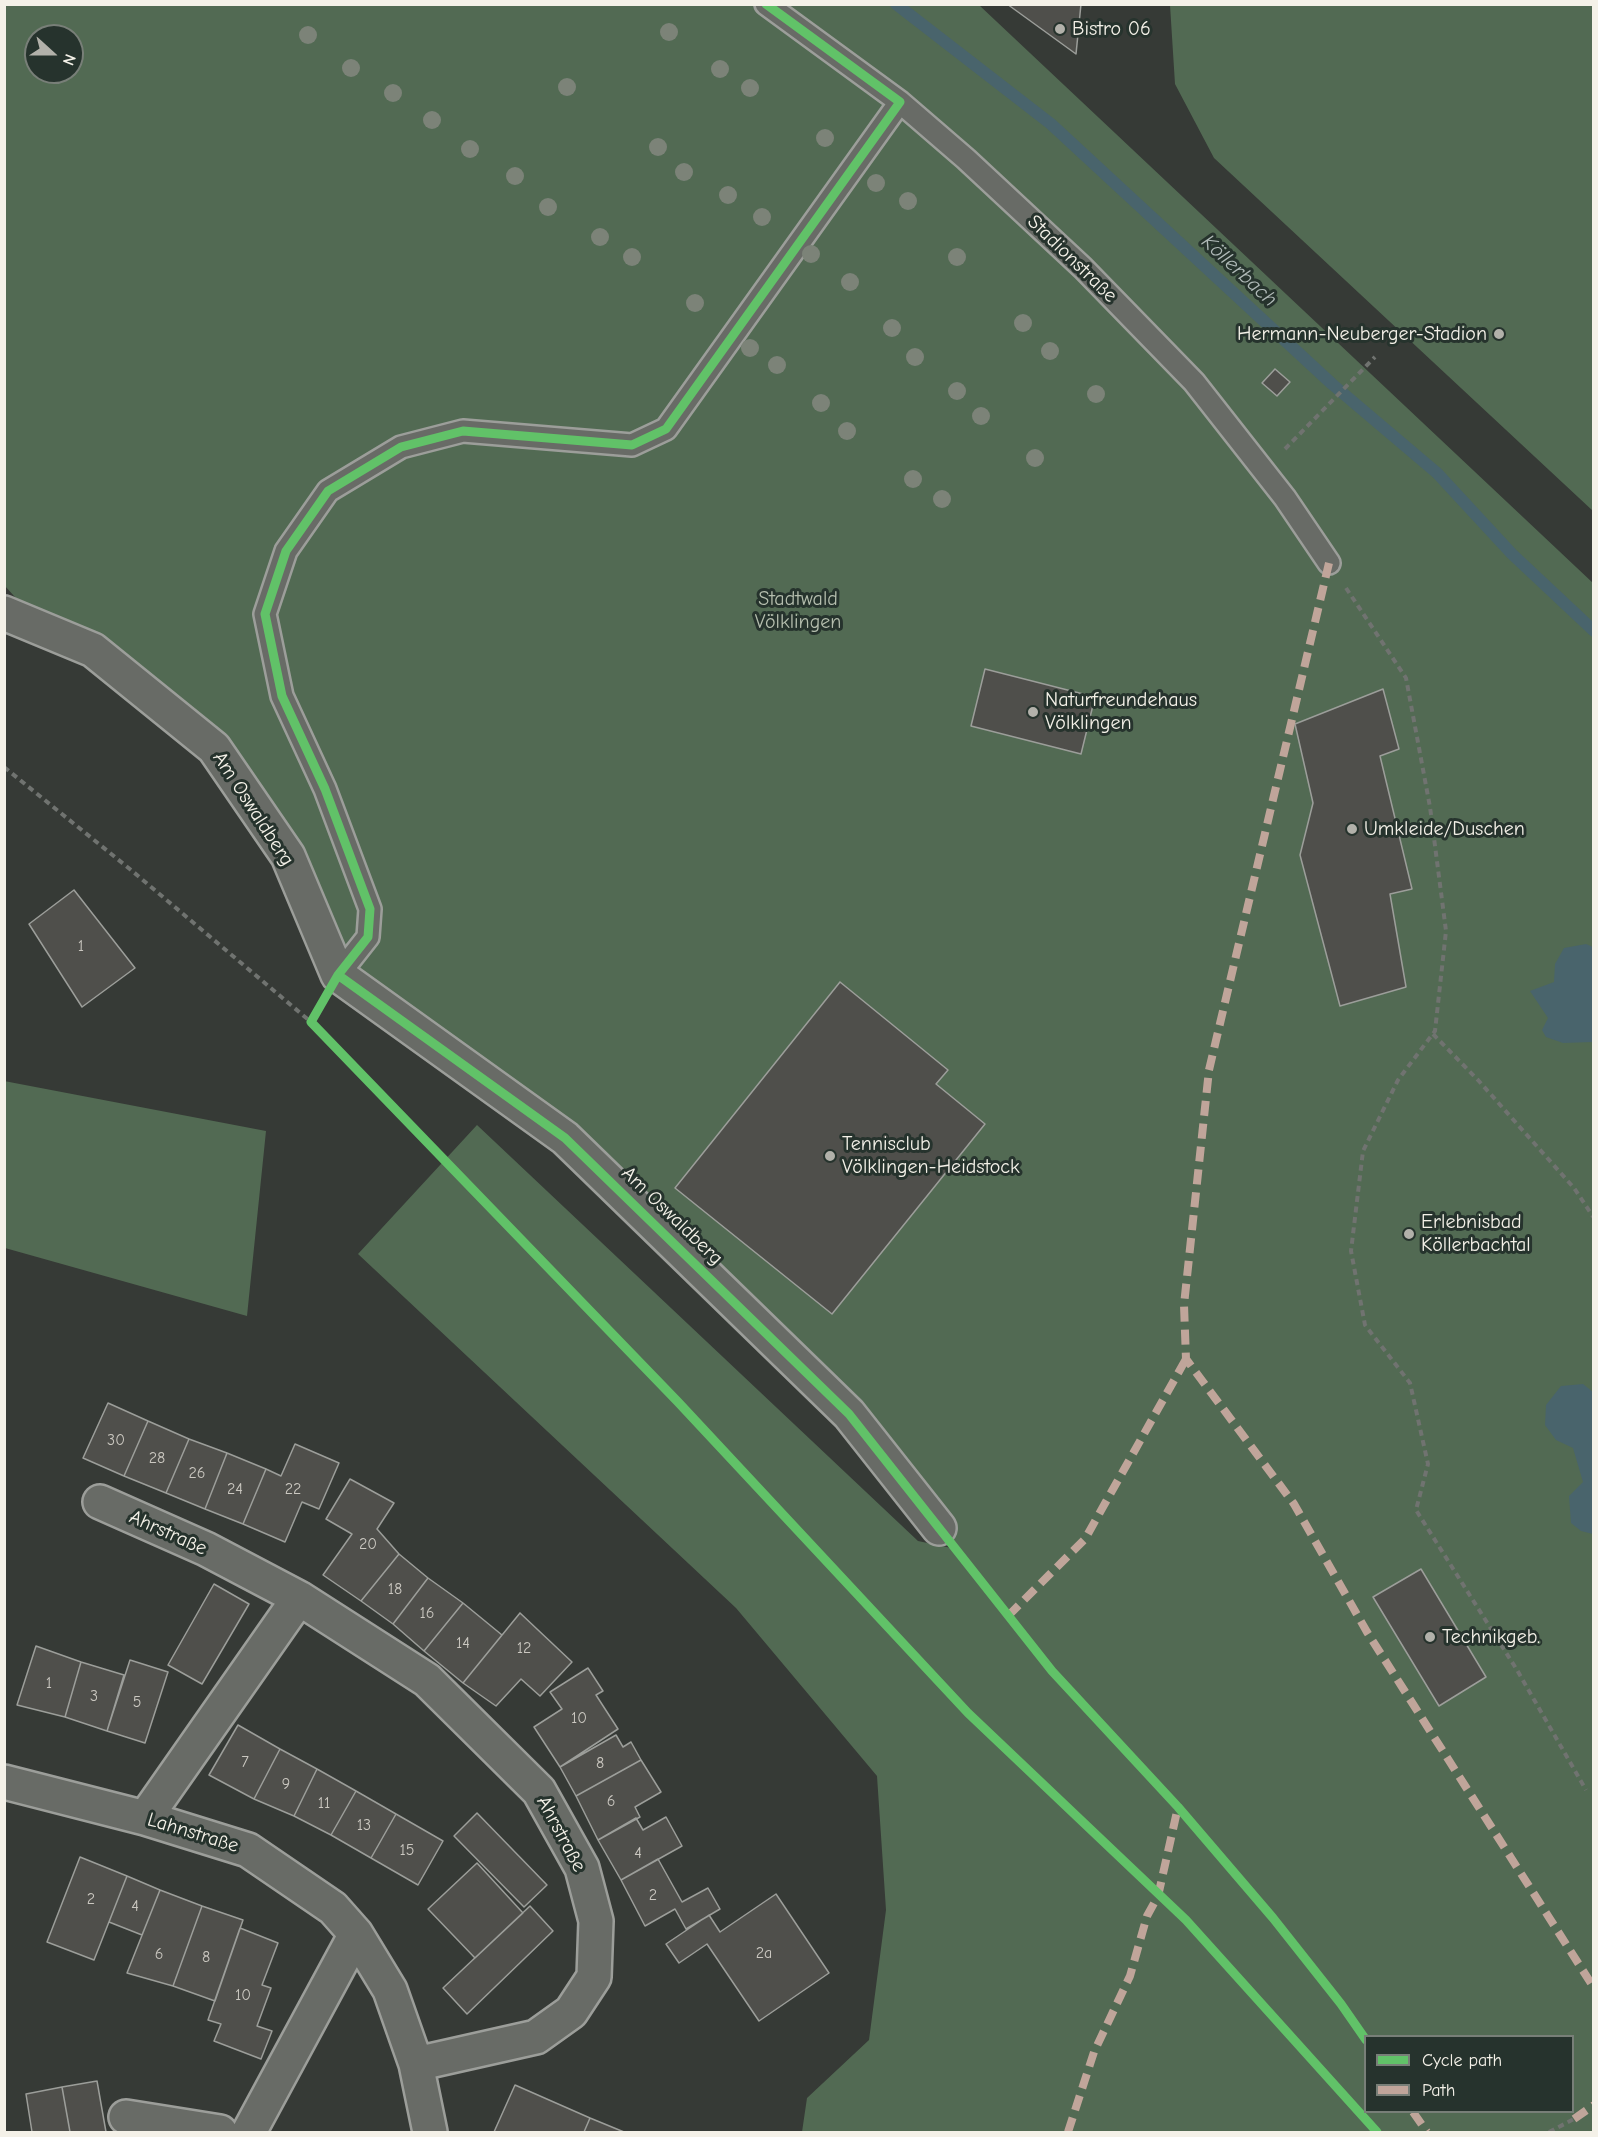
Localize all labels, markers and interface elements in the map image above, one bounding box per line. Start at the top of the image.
place label: Bistro 06 [1072,17,1151,41]
marker: Bistro 06 [1053,22,1067,36]
north arrow [24,24,84,84]
text: N [59,52,79,68]
street label: Stadionstraße [1022,210,1122,308]
water label: Köllerbach [1196,230,1282,312]
place label: Hermann-Neuberger-Stadion [1237,322,1487,346]
marker: Hermann-Neuberger-Stadion [1492,327,1506,341]
park label: Stadtwald Völklingen [755,587,841,634]
place label: Naturfreundehaus Völklingen [1045,688,1197,735]
marker: Naturfreundehaus Völklingen [1026,705,1040,719]
street label: Am Oswaldberg [207,747,299,871]
place label: Umkleide/Duschen [1364,817,1525,841]
marker: Umkleide/Duschen [1345,822,1359,836]
house number: 1 [78,936,84,956]
place label: Tennisclub Völklingen-Heidstock [842,1132,1020,1179]
marker: Tennisclub Völklingen-Heidstock [823,1149,837,1163]
street label: Am Oswaldberg [616,1162,728,1270]
place label: Erlebnisbad Köllerbachtal [1421,1210,1531,1257]
marker: Erlebnisbad Köllerbachtal [1402,1227,1416,1241]
house number: 30 [107,1430,125,1450]
house number: 28 [149,1448,165,1468]
house number: 26 [188,1463,206,1483]
house number: 24 [227,1479,243,1499]
house number: 22 [285,1479,301,1499]
street label: Ahrstraße [125,1505,211,1561]
house number: 20 [359,1534,377,1554]
house number: 18 [388,1579,402,1599]
house number: 16 [419,1603,435,1623]
place label: Technikgeb. [1442,1625,1540,1649]
marker: Technikgeb. [1423,1630,1437,1644]
house number: 14 [456,1633,470,1653]
house number: 12 [517,1638,531,1658]
house number: 1 [46,1673,52,1693]
house number: 3 [90,1686,98,1706]
house number: 5 [133,1692,141,1712]
house number: 10 [571,1708,587,1728]
house number: 7 [241,1752,249,1772]
house number: 8 [596,1753,604,1773]
house number: 9 [282,1774,290,1794]
house number: 6 [607,1791,615,1811]
street label: Ahrstraße [531,1792,591,1876]
house number: 11 [318,1793,330,1813]
street label: Lahnstraße [144,1808,242,1858]
house number: 13 [357,1815,371,1835]
house number: 15 [399,1840,415,1860]
house number: 4 [634,1843,642,1863]
house number: 2 [649,1885,657,1905]
house number: 2 [87,1889,95,1909]
house number: 4 [131,1896,139,1916]
house number: 2a [756,1943,772,1963]
house number: 6 [155,1944,163,1964]
house number: 8 [202,1947,210,1967]
house number: 10 [235,1985,251,2005]
legend [1364,2035,1574,2113]
text: Cycle path [1422,2050,1502,2071]
text: Path [1422,2080,1455,2101]

